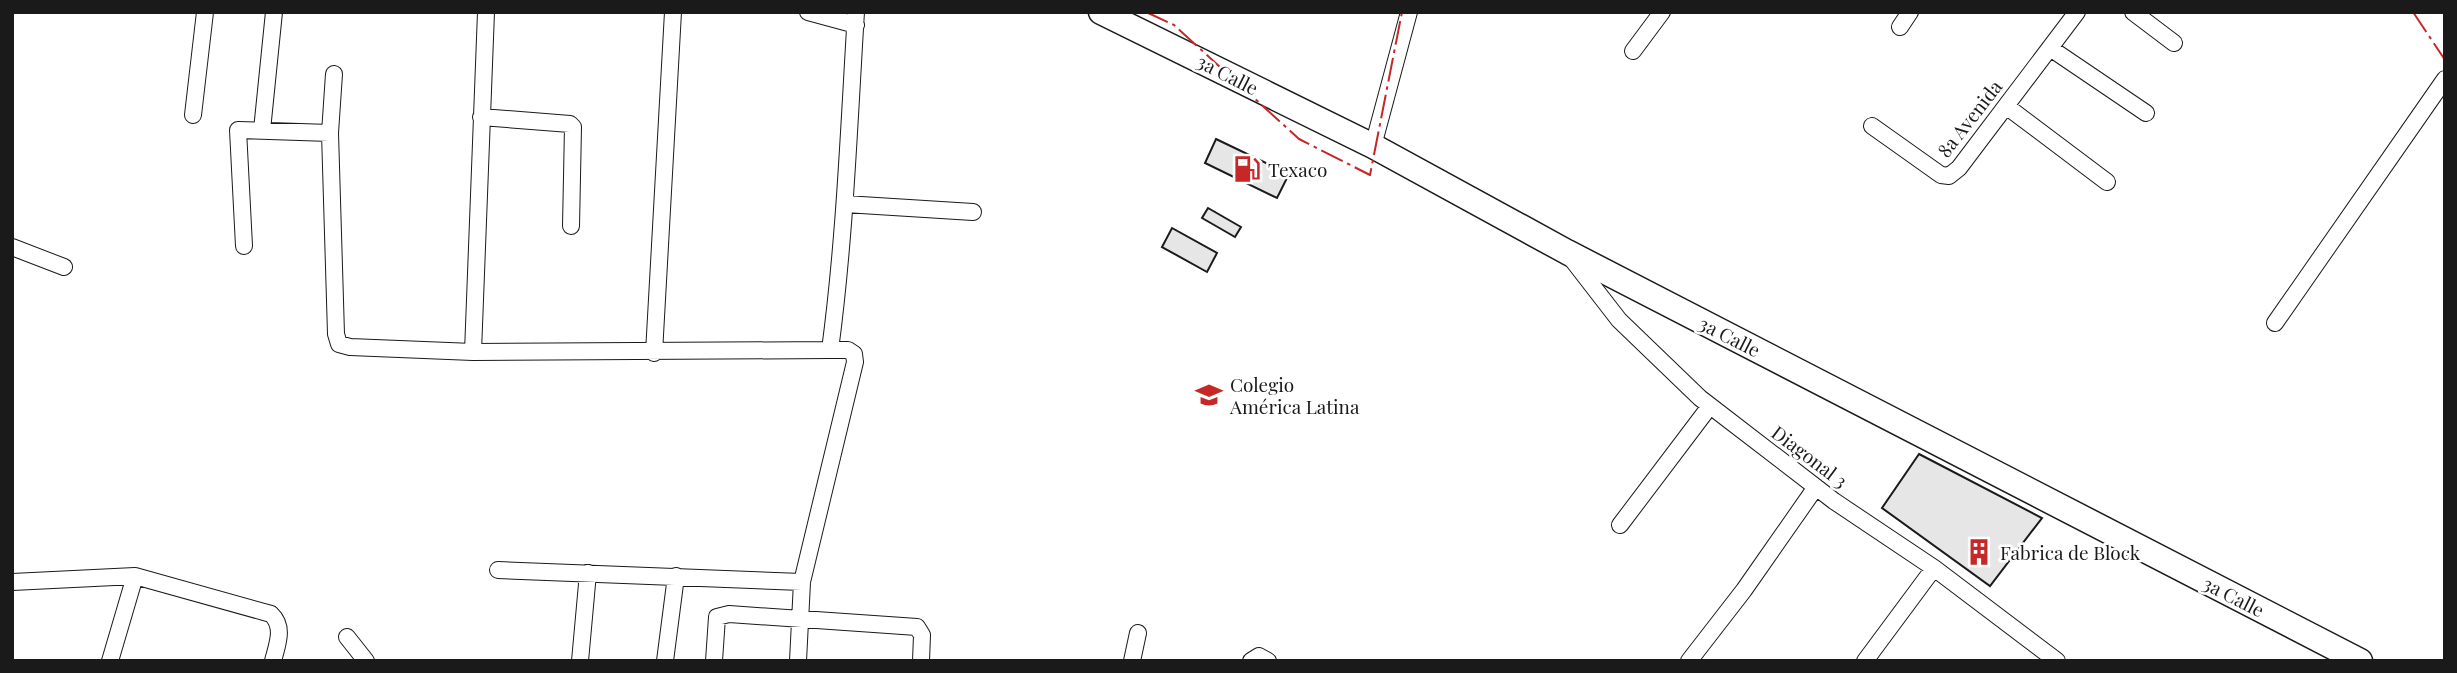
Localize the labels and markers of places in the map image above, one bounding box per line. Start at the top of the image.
fuel station icon: Texaco [1232,154,1262,184]
place label: Texaco [1268,156,1327,182]
place label: Colegio América Latina [1229,371,1360,419]
school or university icon: Colegio América Latina [1194,380,1224,410]
building icon: Fabrica de Block [1964,537,1994,567]
place label: Fabrica de Block [2000,539,2141,565]

